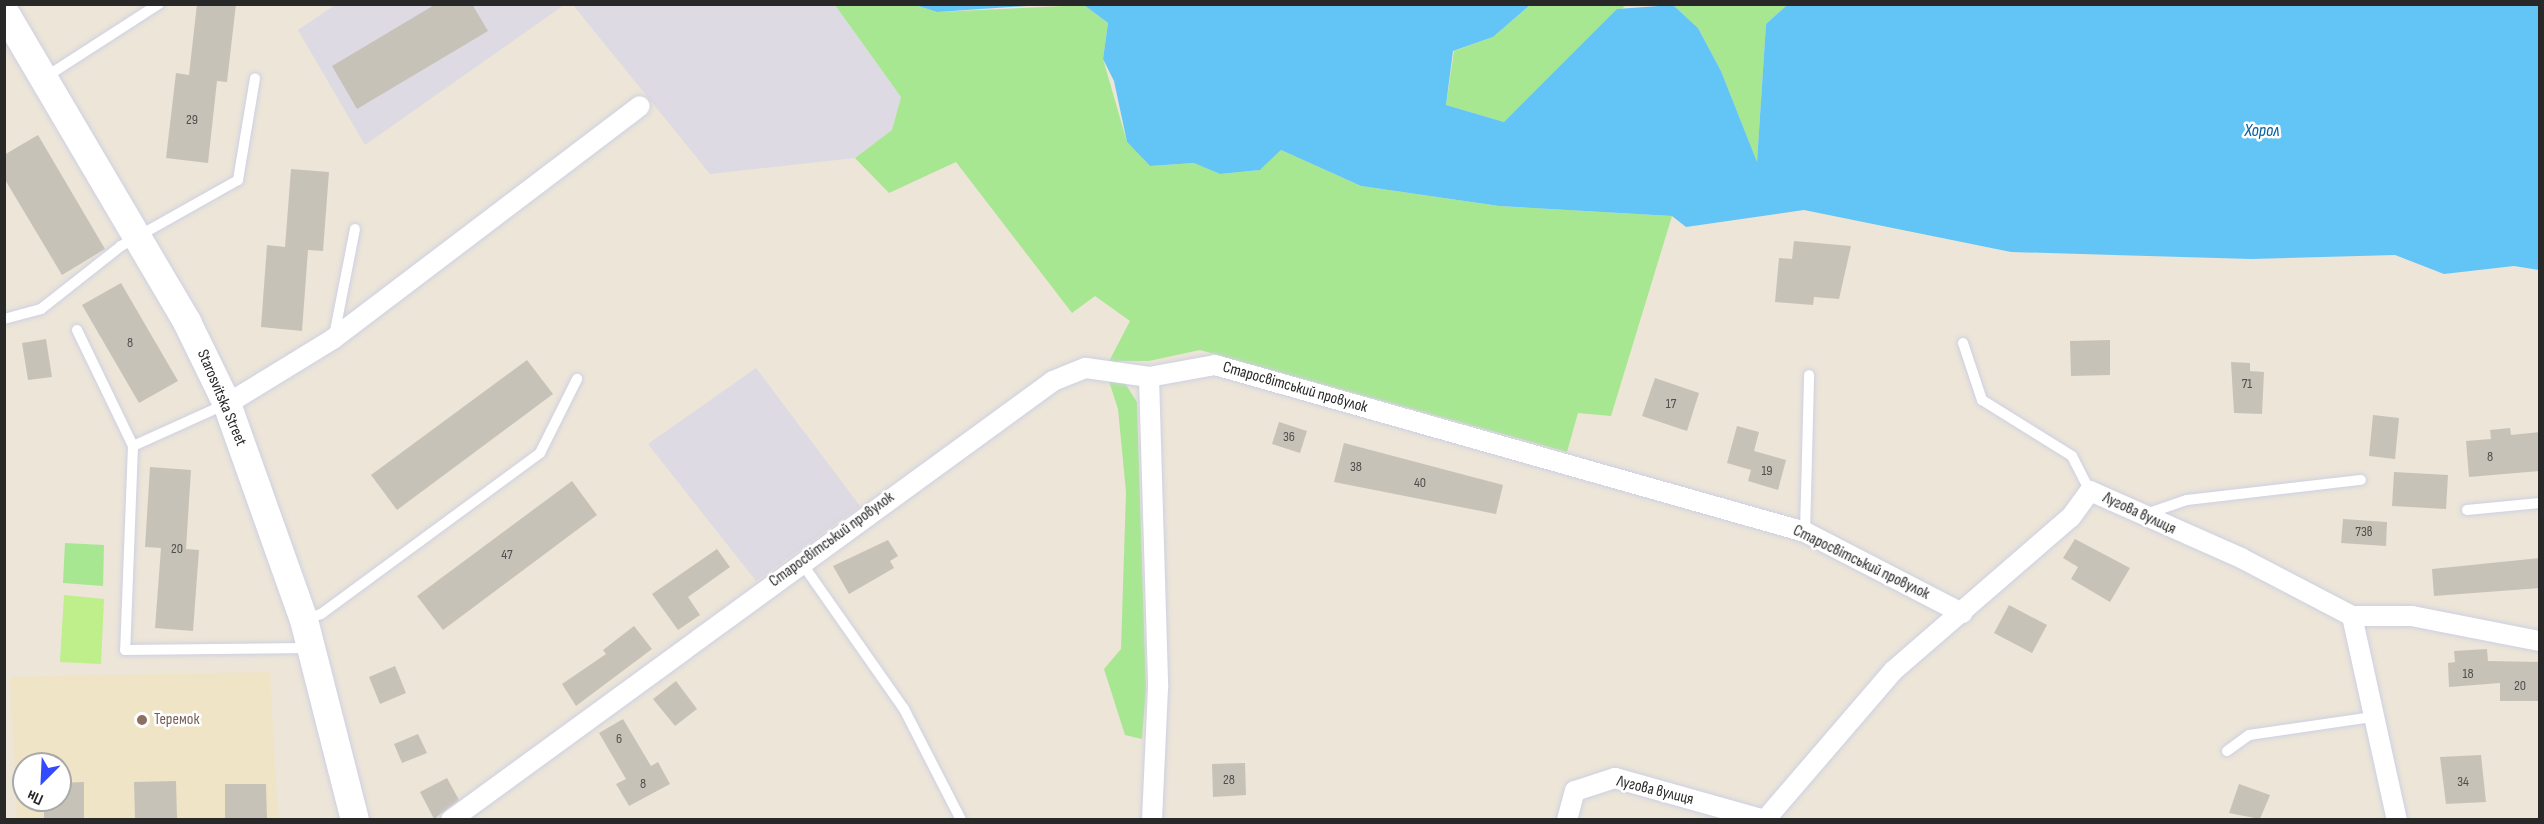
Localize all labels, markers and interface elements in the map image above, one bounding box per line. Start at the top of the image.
house number: 29 [186,112,198,128]
water label: Хорол [2244,120,2280,142]
house number: 8 [127,335,133,351]
street label: Starosvitska Street [192,347,250,449]
street label: Старосвітський провулок [1220,358,1370,418]
house number: 71 [2242,376,2252,392]
house number: 17 [1666,396,1676,412]
house number: 36 [1283,429,1295,445]
house number: 8 [2487,449,2493,465]
house number: 38 [1350,459,1362,475]
house number: 19 [1761,463,1773,479]
house number: 40 [1414,475,1426,491]
street label: Старосвітський провулок [766,488,898,592]
street label: Лугова вулиця [2099,489,2179,539]
street label: Старосвітський провулок [1790,522,1932,604]
house number: 73в [2355,524,2373,540]
house number: 20 [171,541,183,557]
house number: 47 [501,547,513,563]
house number: 18 [2462,666,2474,682]
house number: 20 [2514,678,2526,694]
place label: Теремок [154,710,199,730]
marker: Теремок [135,713,149,727]
house number: 6 [616,731,622,747]
north arrow [12,752,72,812]
house number: 28 [1223,772,1235,788]
street label: Лугова вулиця [1615,772,1695,810]
house number: 34 [2457,774,2469,790]
house number: 8 [640,776,646,792]
text: Пн [24,785,46,809]

